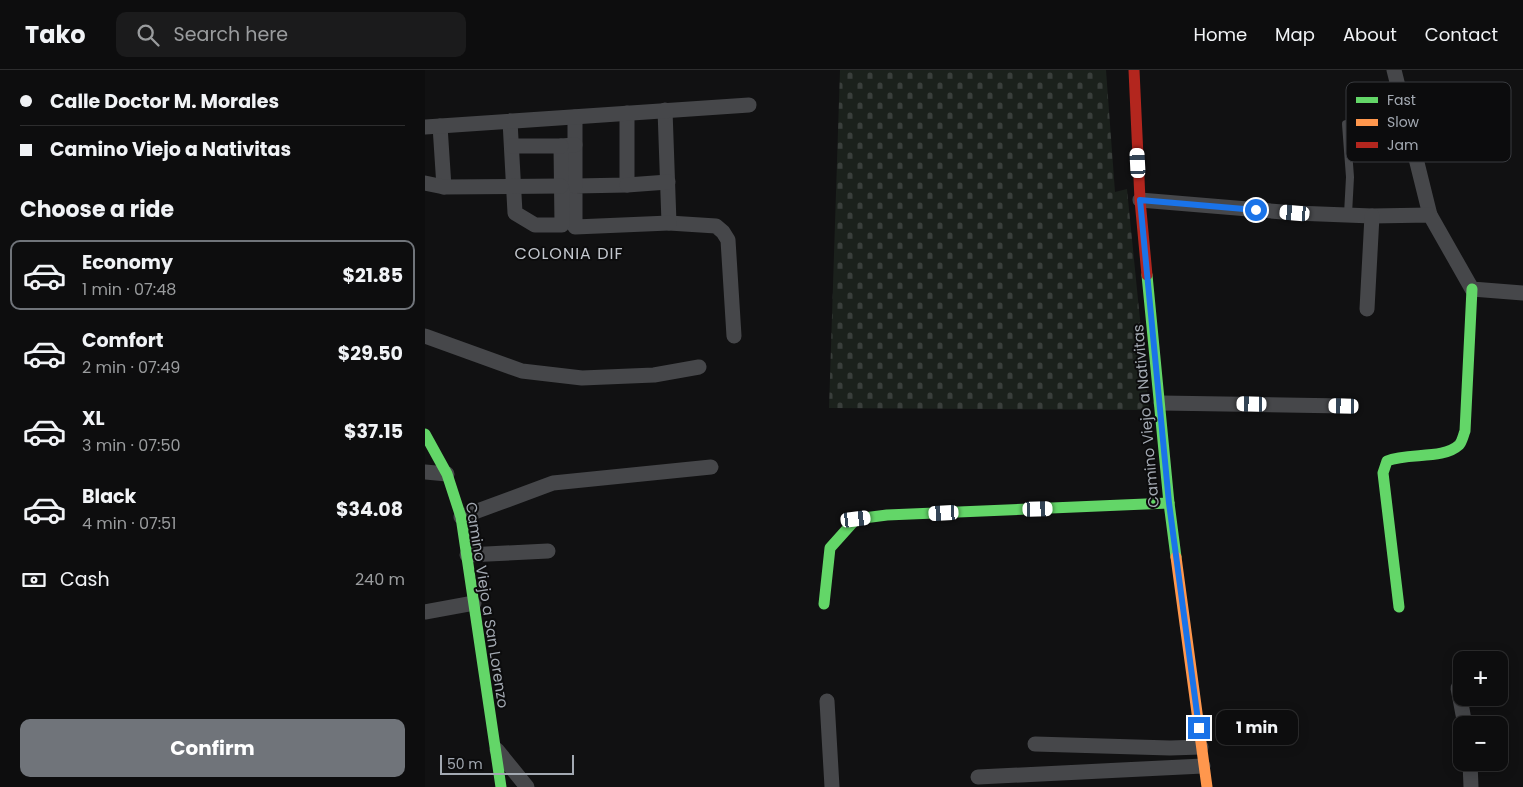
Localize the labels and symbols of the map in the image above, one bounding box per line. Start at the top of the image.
legend [1346,82,1511,162]
text: Fast [1387,90,1416,110]
text: Slow [1387,112,1420,132]
text: Jam [1387,135,1418,155]
car [1129,148,1146,178]
route start [1245,199,1267,221]
car [1279,204,1310,222]
district label: COLONIA DIF [515,242,623,265]
street label: Camino Viejo a Nativitas [1127,323,1164,509]
car [1236,396,1267,412]
car [1328,398,1359,414]
street label: Camino Viejo a San Lorenzo [461,500,514,709]
car [1022,501,1053,517]
car [928,505,959,521]
car [840,510,871,528]
callout: 1 min [1217,710,1299,746]
route end [1188,717,1210,739]
scale bar [440,752,574,775]

